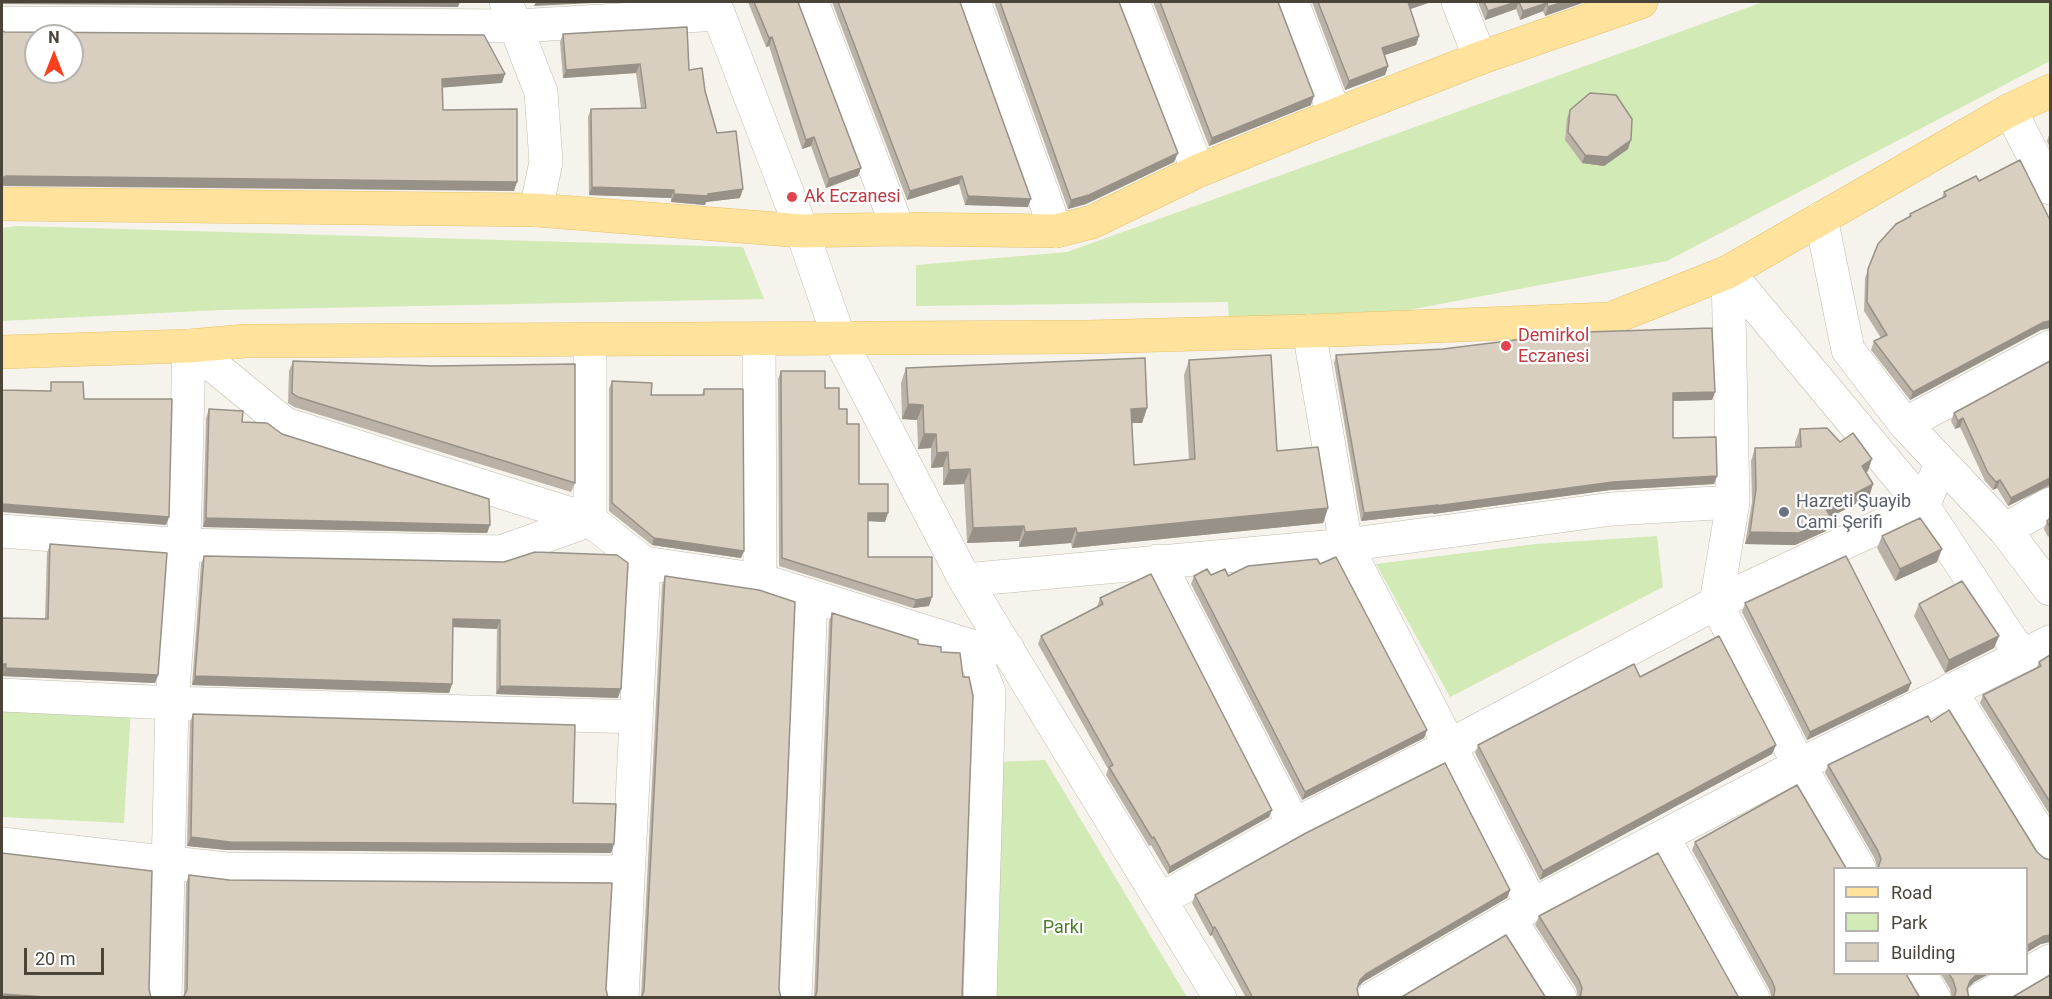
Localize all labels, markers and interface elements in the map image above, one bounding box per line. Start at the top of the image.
north arrow [24,24,84,84]
text: N [48,28,60,47]
place label: Ak Eczanesi [804,186,901,208]
marker: Ak Eczanesi [785,190,799,204]
place label: Demirkol Eczanesi [1518,325,1589,368]
marker: Demirkol Eczanesi [1499,339,1513,353]
place label: Hazreti Şuayib Cami Şerifi [1796,491,1911,534]
marker: Hazreti Şuayib Cami Şerifi [1777,505,1791,519]
legend [1833,867,2028,975]
text: Road [1891,882,1932,903]
text: Park [1891,912,1927,933]
park label: Parkı [1043,917,1083,939]
scale bar [27,936,106,974]
text: Building [1891,942,1955,963]
text: 20 m [35,948,75,969]

